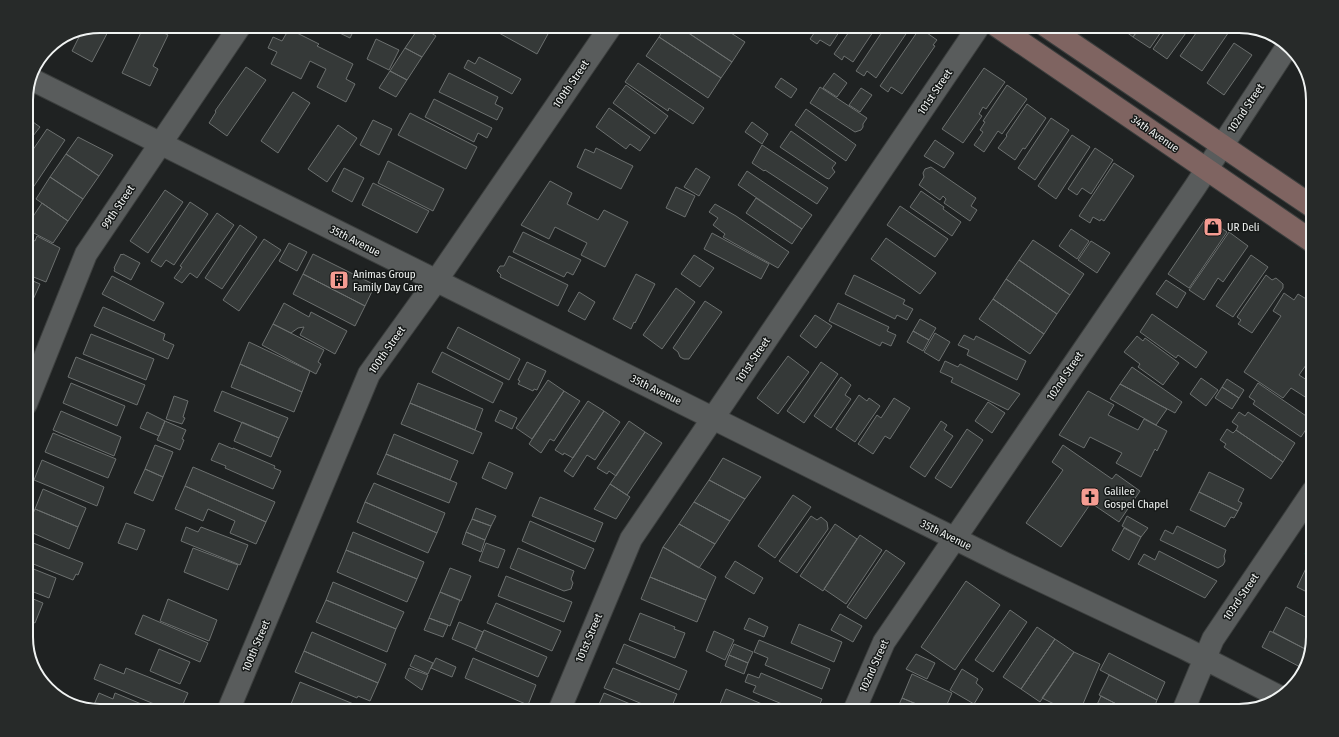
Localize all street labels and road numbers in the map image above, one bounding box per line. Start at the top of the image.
street label: 100th Street [550,57,592,110]
street label: 101st Street [915,66,955,117]
street label: 102nd Street [1225,81,1267,135]
street label: 34th Avenue [1129,113,1181,155]
street label: 99th Street [99,182,138,231]
street label: 35th Avenue [328,223,382,259]
street label: 100th Street [366,324,408,376]
street label: 101st Street [733,334,773,385]
street label: 102nd Street [1044,349,1086,403]
street label: 35th Avenue [628,372,684,408]
street label: 35th Avenue [918,517,974,553]
street label: 103rd Street [1221,571,1262,623]
street label: 101st Street [573,611,605,664]
street label: 100th Street [239,618,273,674]
street label: 102nd Street [857,637,892,694]

